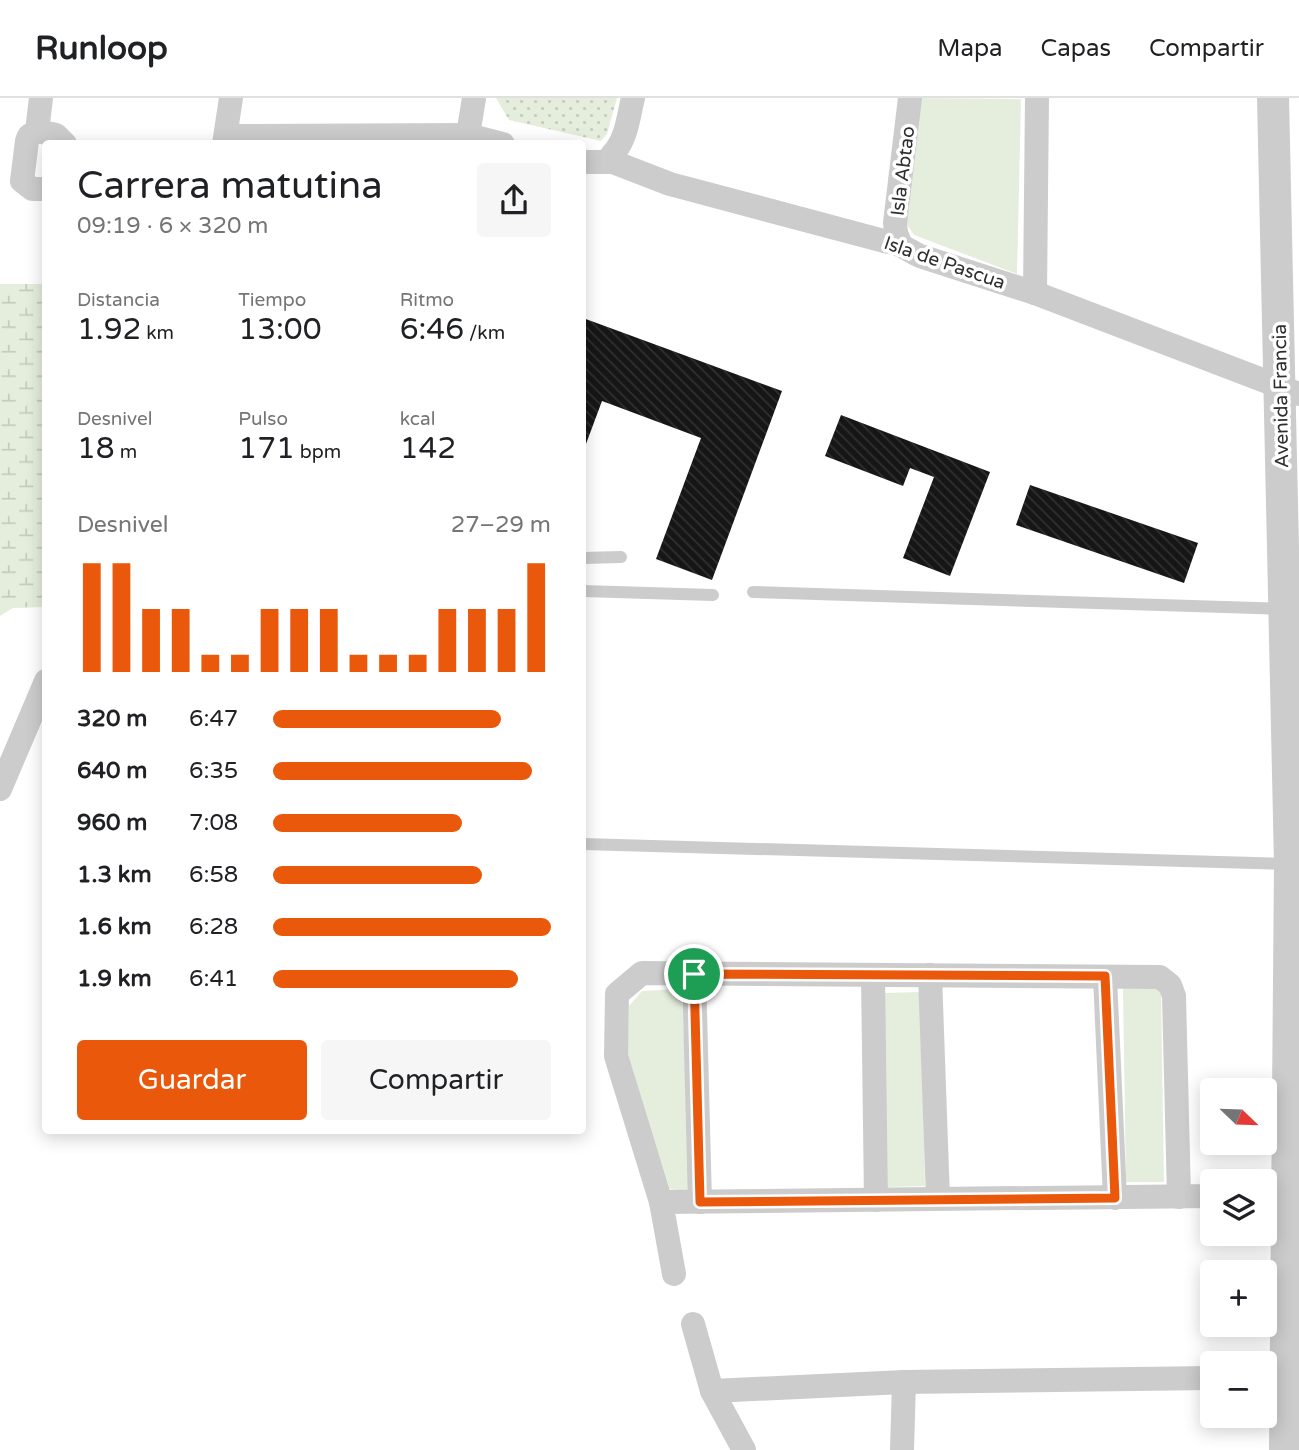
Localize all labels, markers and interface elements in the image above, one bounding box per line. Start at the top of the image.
text: Runloop [35,29,168,68]
text: Mapa [937,34,1003,63]
text: Capas [1041,34,1111,63]
text: Compartir [1149,34,1264,63]
street label: Isla Abtao [887,125,919,217]
text: Carrera matutina [77,163,383,209]
button: share [477,163,551,237]
text: 09:19 · 6 × 320 m [77,212,268,240]
street label: Isla de Pascua [881,232,1008,294]
text: Distancia [77,289,160,311]
text: Tiempo [238,289,306,311]
text: Ritmo [400,289,454,311]
text: 1.92 [77,311,141,348]
text: 13:00 [238,311,322,348]
text: 6:46 [400,311,464,348]
text: km [141,322,174,344]
text: /km [464,322,505,344]
street label: Avenida Francia [1269,324,1293,468]
text: Desnivel [77,408,153,430]
text: Pulso [238,408,288,430]
text: kcal [400,408,435,430]
text: 18 [77,430,115,467]
text: 171 [238,430,295,467]
text: 142 [400,430,456,467]
text: m [115,441,137,463]
text: bpm [295,441,341,463]
text: Desnivel [77,511,168,539]
text: 27–29 m [451,511,551,539]
text: 320 m [77,705,147,733]
text: 6:47 [189,705,238,733]
text: 640 m [77,757,147,785]
text: 6:35 [189,757,238,785]
text: 960 m [77,809,147,837]
text: 7:08 [189,809,238,837]
text: 1.3 km [77,861,152,889]
text: 6:58 [189,861,238,889]
text: 1.6 km [77,913,152,941]
text: 6:28 [189,913,238,941]
pin [664,944,724,1004]
icon: arrive [675,955,713,993]
text: 1.9 km [77,965,152,993]
text: 6:41 [189,965,238,993]
button: Guardar [77,1040,307,1120]
button: Compartir [321,1040,551,1120]
north arrow [1200,1078,1278,1155]
map controls [1200,1078,1277,1428]
button: layers [1200,1169,1277,1246]
button: + [1200,1260,1277,1337]
button: − [1200,1351,1277,1428]

